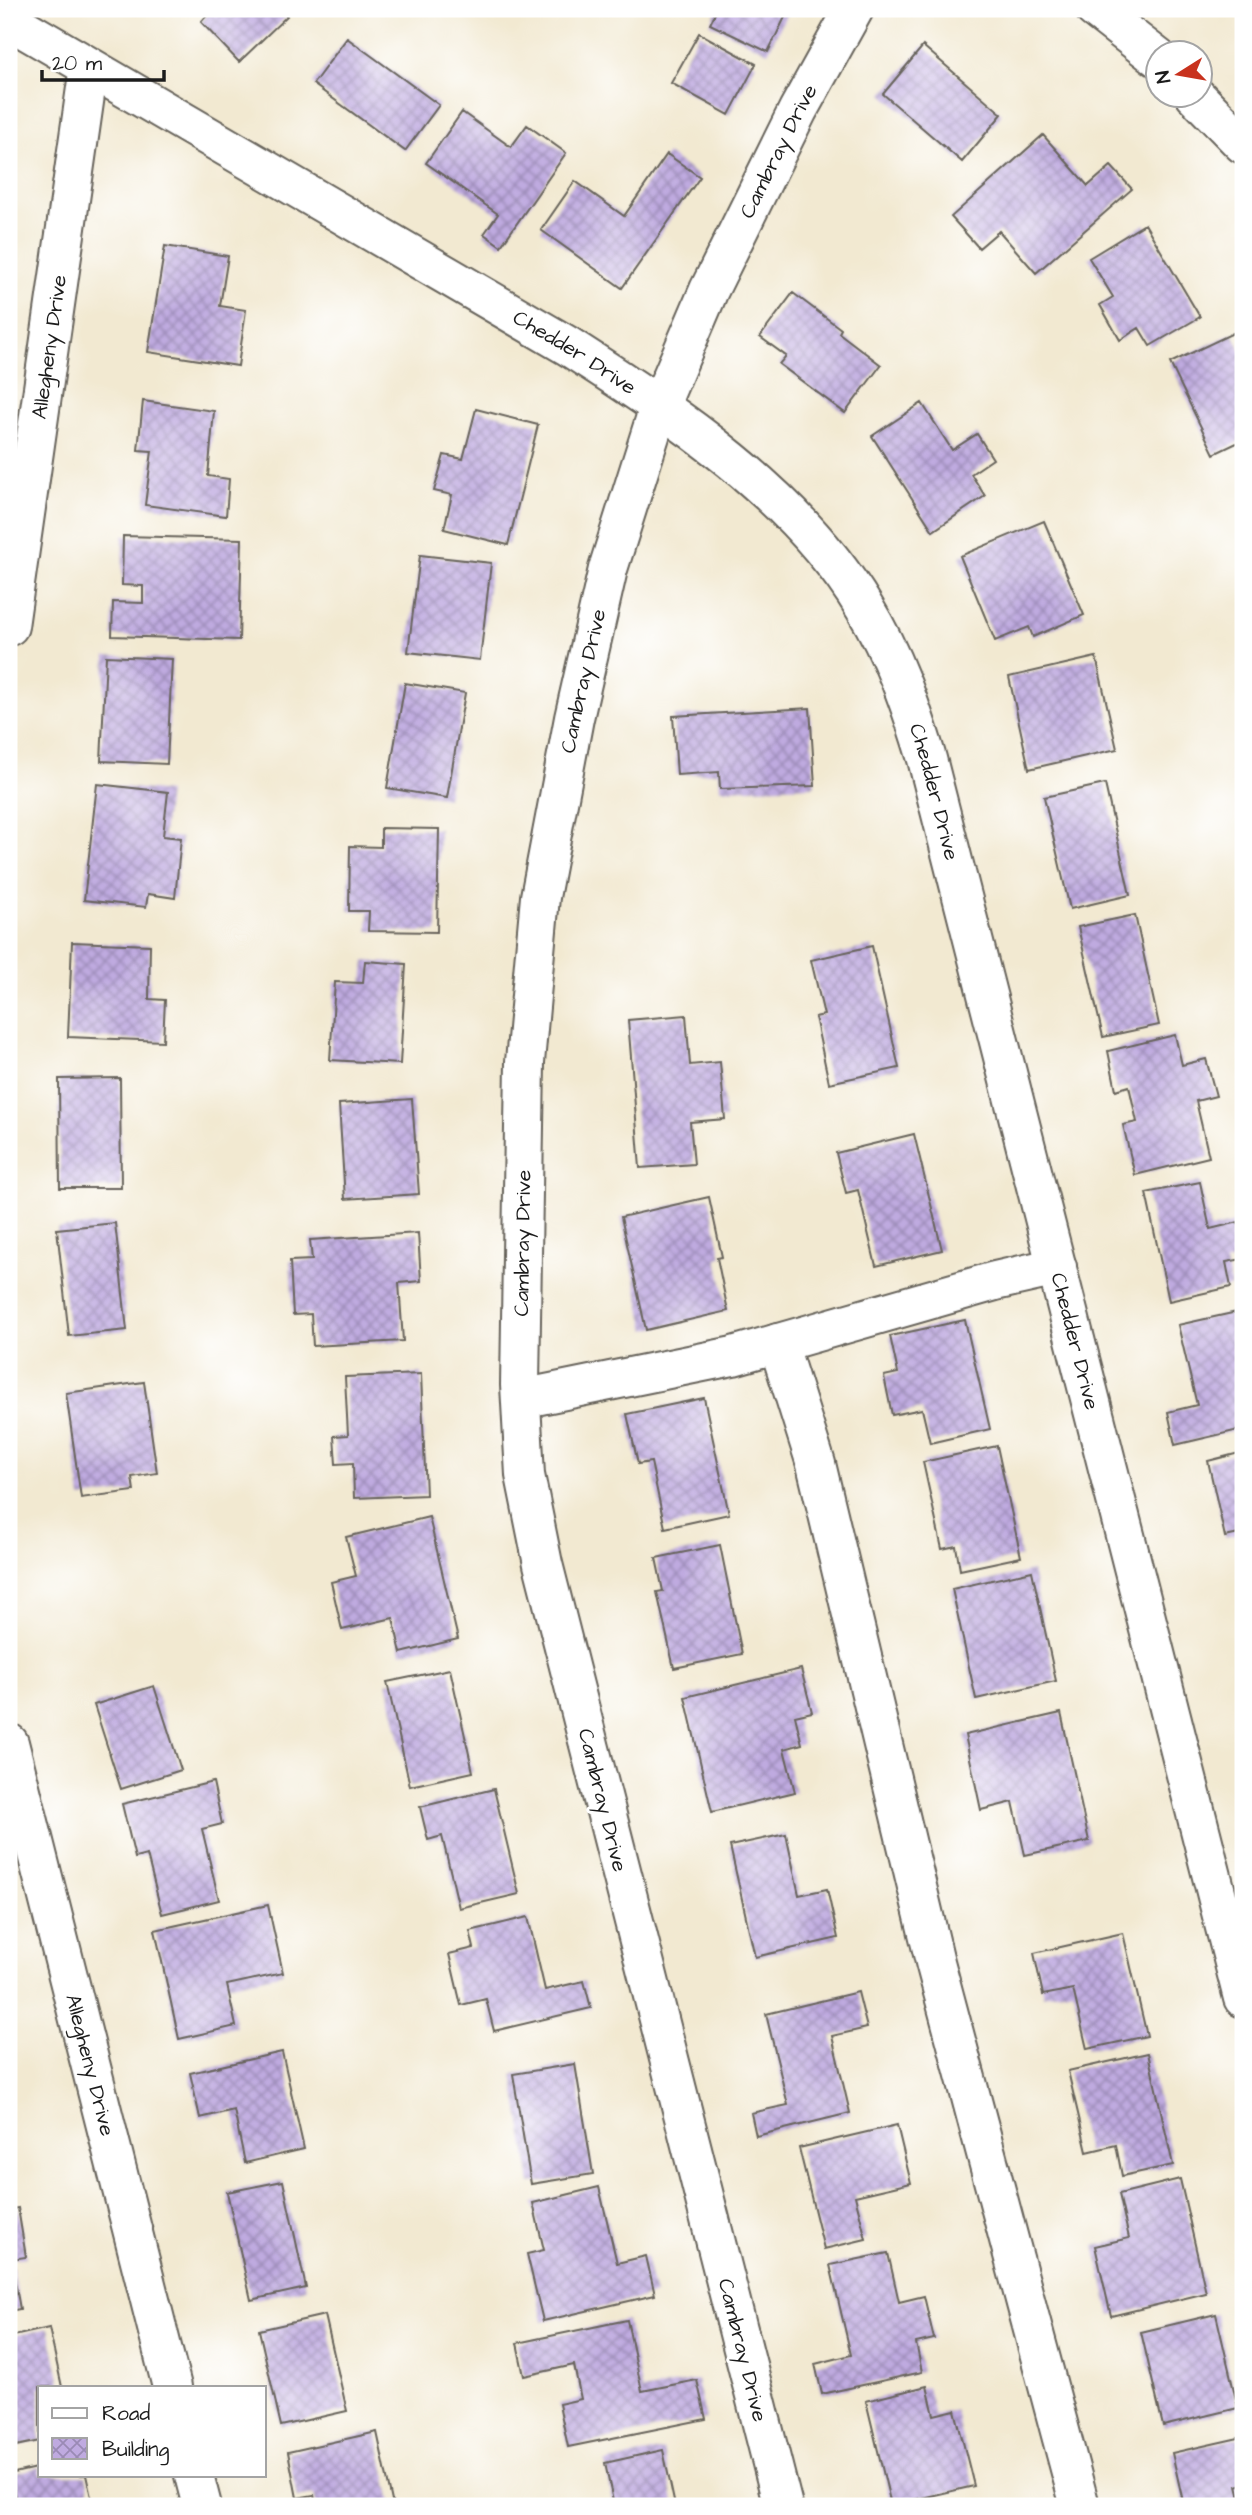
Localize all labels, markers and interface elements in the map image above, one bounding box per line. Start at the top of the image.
scale bar [42,38,164,82]
north arrow [1144,38,1214,108]
text: 20 m [52,49,103,78]
text: N [1149,68,1178,85]
street label: Cambray Drive [733,79,825,223]
street label: Allegheny Drive [25,273,74,421]
street label: Chedder Drive [508,303,642,402]
street label: Cambray Drive [554,606,613,755]
street label: Chedder Drive [902,720,966,863]
street label: Cambray Drive [507,1170,539,1317]
street label: Chedder Drive [1044,1270,1106,1413]
street label: Cambray Drive [569,1726,634,1875]
street label: Allegheny Drive [58,1991,122,2139]
street label: Cambray Drive [709,2276,774,2425]
legend [38,2386,266,2476]
text: Road [102,2399,150,2428]
text: Building [102,2435,170,2466]

